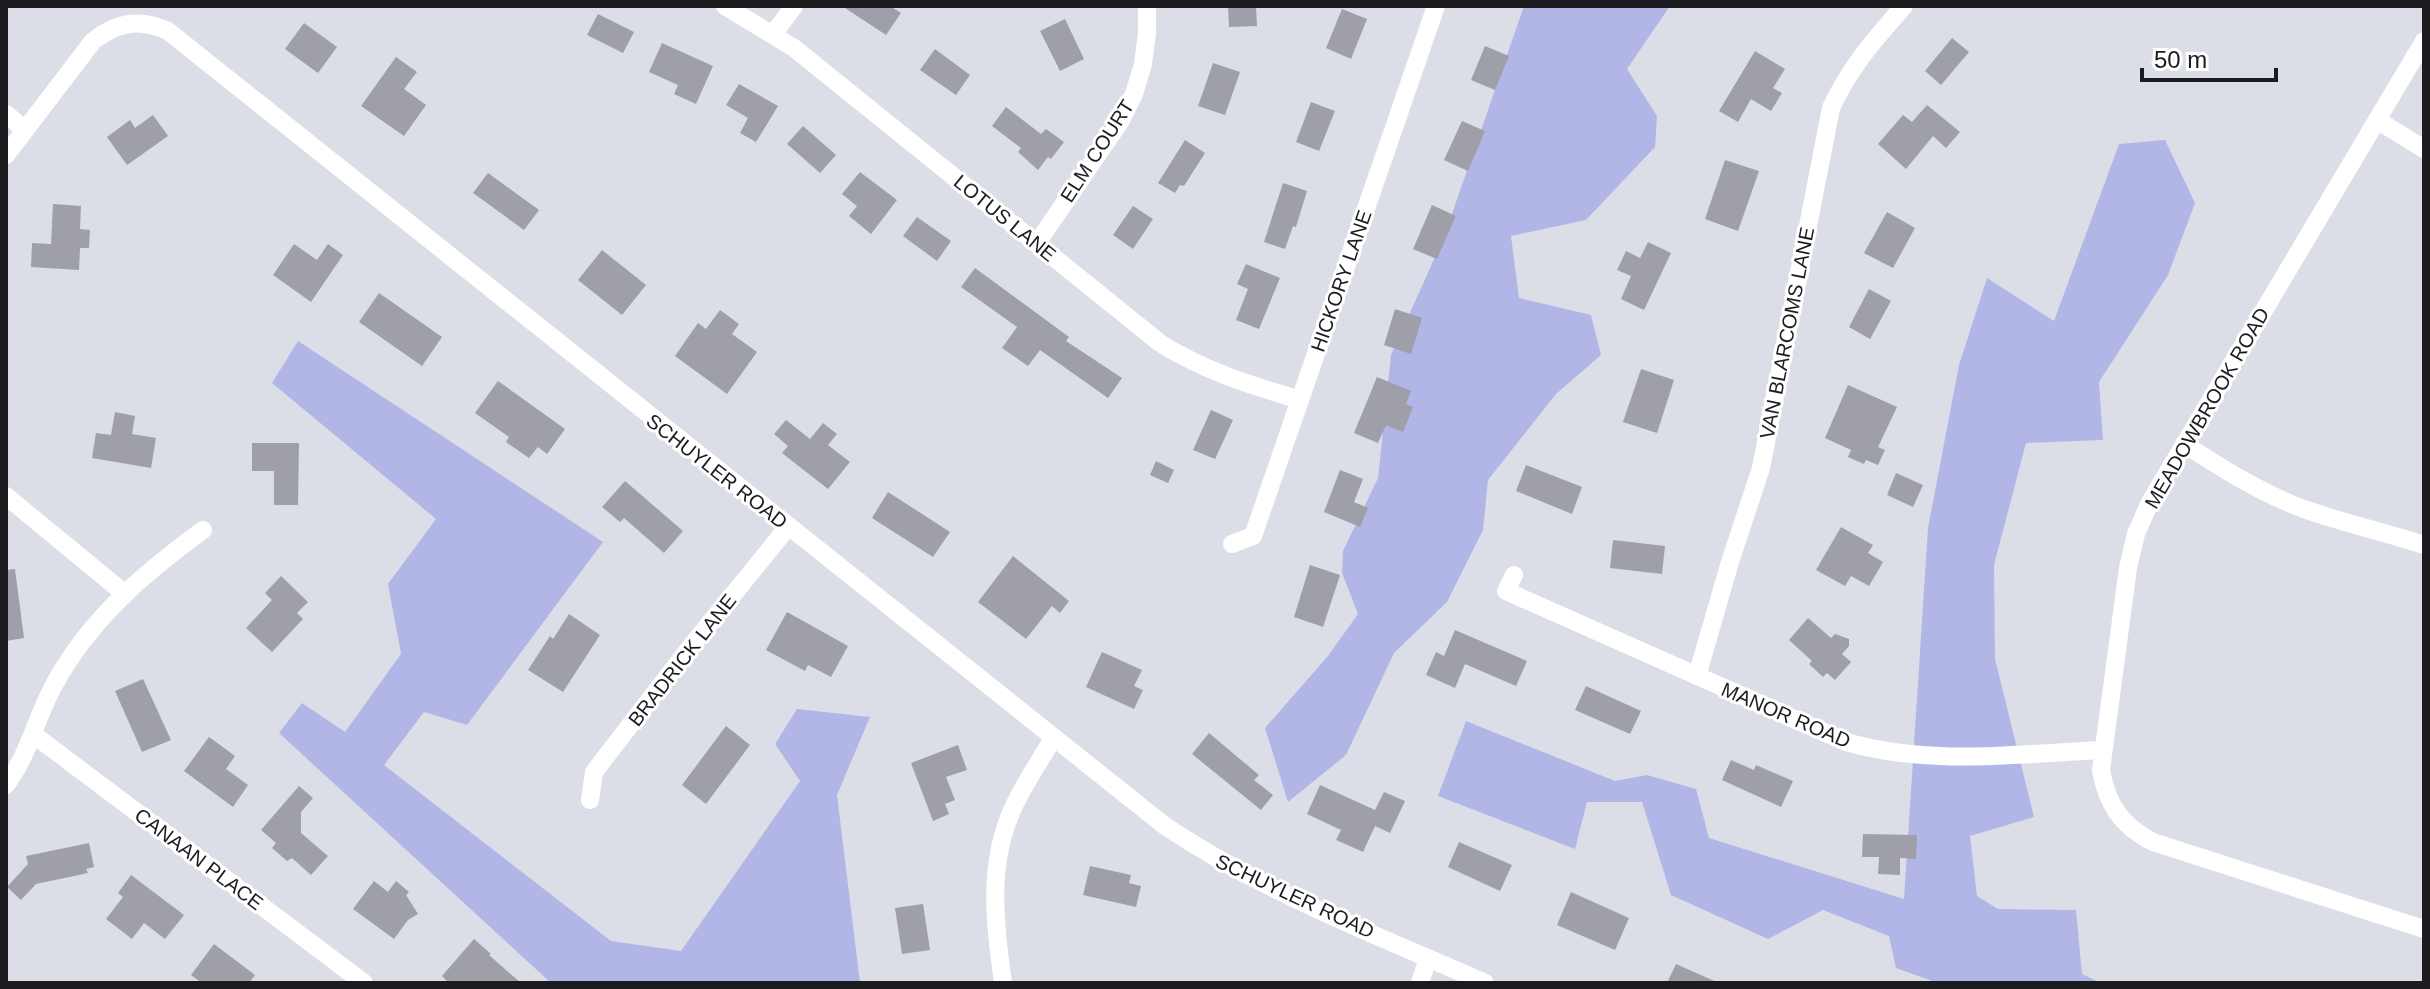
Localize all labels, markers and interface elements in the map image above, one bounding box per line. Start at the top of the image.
scale bar [2142,32,2276,82]
text: 50 m [2154,46,2207,73]
street label: ELM COURT [1056,96,1138,206]
street label: LOTUS LANE [950,170,1060,266]
street label: HICKORY LANE [1306,207,1376,355]
street label: VAN BLARCOMS LANE [1756,225,1818,441]
street label: MEADOWBROOK ROAD [2141,304,2273,512]
street label: SCHUYLER ROAD [642,409,792,533]
street label: BRADRICK LANE [624,590,740,730]
street label: MANOR ROAD [1718,678,1854,752]
street label: CANAAN PLACE [131,804,267,914]
street label: SCHUYLER ROAD [1212,850,1378,942]

